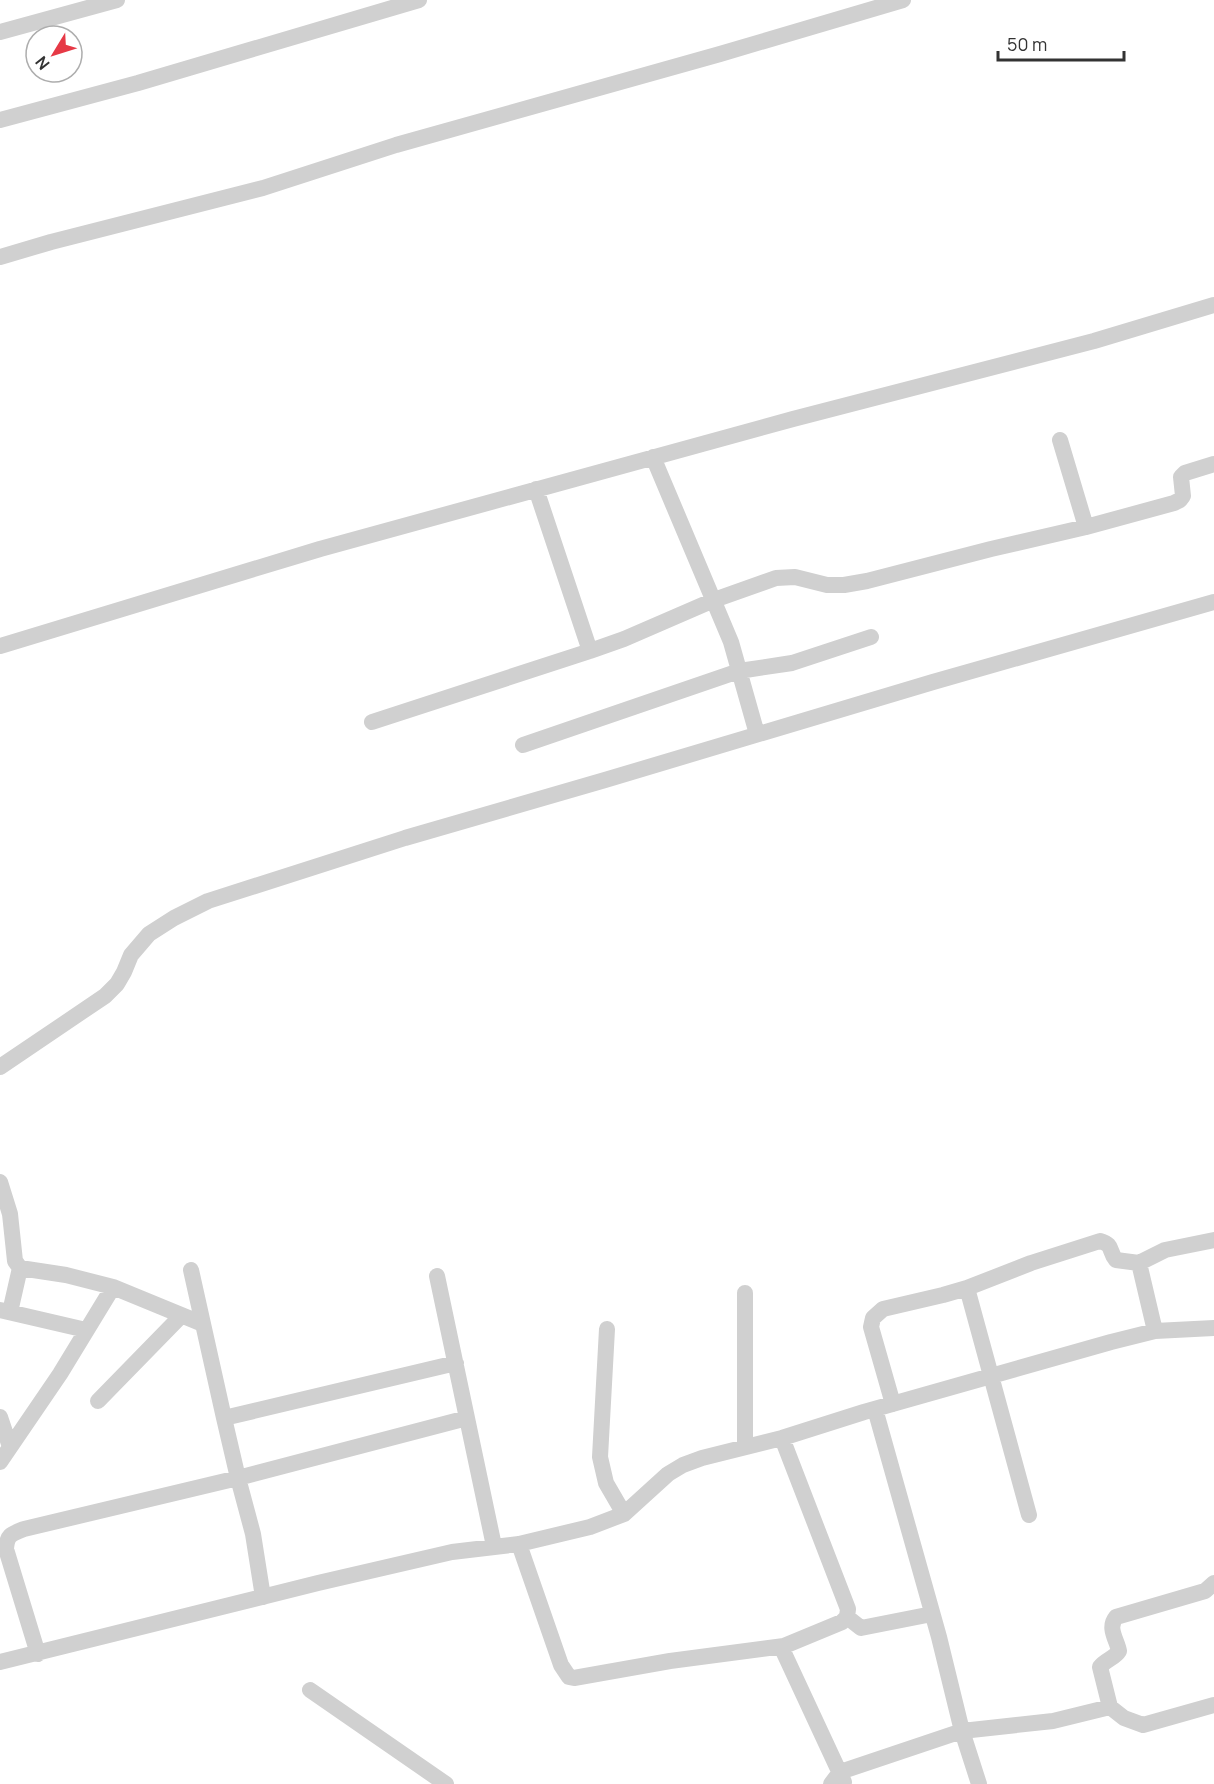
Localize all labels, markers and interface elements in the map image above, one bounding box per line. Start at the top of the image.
north arrow [24,24,84,84]
scale bar [998,24,1124,62]
text: 50 m [1007,32,1047,56]
text: N [30,52,54,75]

